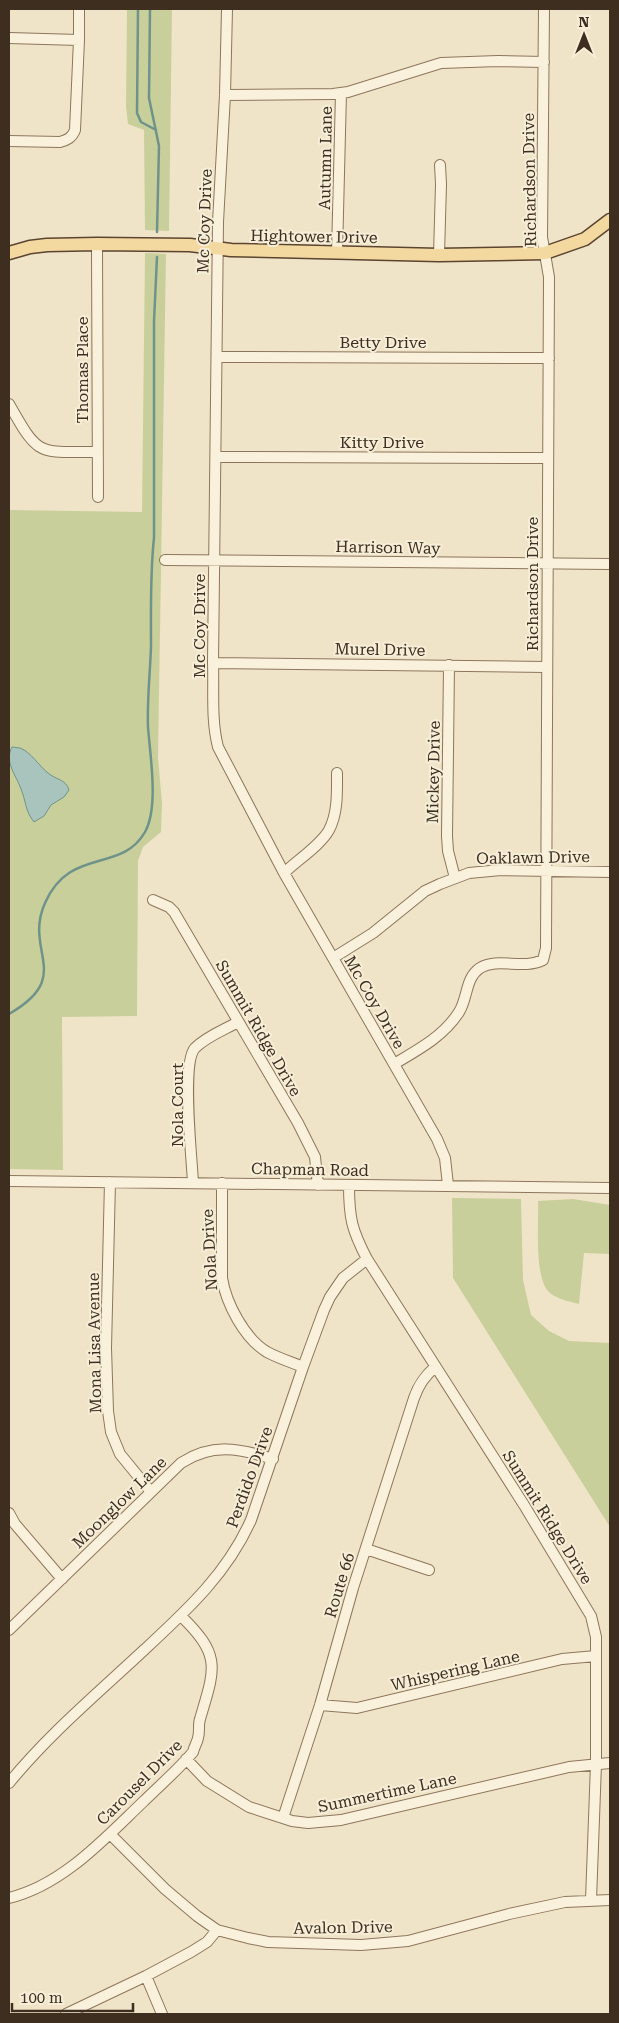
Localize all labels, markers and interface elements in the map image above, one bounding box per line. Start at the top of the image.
north arrow [559,10,609,60]
text: N [579,14,590,30]
street label: Autumn Lane [315,106,336,210]
street label: Richardson Drive [519,112,540,247]
street label: Mc Coy Drive [193,168,216,274]
street label: Hightower Drive [250,226,378,247]
street label: Thomas Place [73,316,92,424]
street label: Betty Drive [339,333,427,352]
street label: Kitty Drive [340,433,424,452]
street label: Richardson Drive [523,517,542,651]
street label: Harrison Way [335,537,441,558]
street label: Mc Coy Drive [190,574,209,678]
street label: Murel Drive [334,639,426,660]
street label: Mickey Drive [423,720,444,824]
street label: Oaklawn Drive [476,847,590,868]
street label: Mc Coy Drive [340,952,409,1052]
street label: Summit Ridge Drive [212,957,305,1100]
street label: Nola Court [168,1063,187,1147]
street label: Chapman Road [251,1159,369,1180]
street label: Nola Drive [198,1208,221,1291]
street label: Mona Lisa Avenue [84,1272,105,1413]
street label: Perdido Drive [222,1424,277,1530]
street label: Summit Ridge Drive [499,1447,597,1588]
street label: Moonglow Lane [68,1452,171,1552]
street label: Route 66 [321,1550,358,1620]
street label: Whispering Lane [389,1646,522,1695]
street label: Carousel Drive [93,1735,186,1829]
street label: Summertime Lane [316,1768,458,1816]
street label: Avalon Drive [293,1917,393,1938]
scale bar [12,1980,134,2012]
text: 100 m [20,1989,63,2007]

